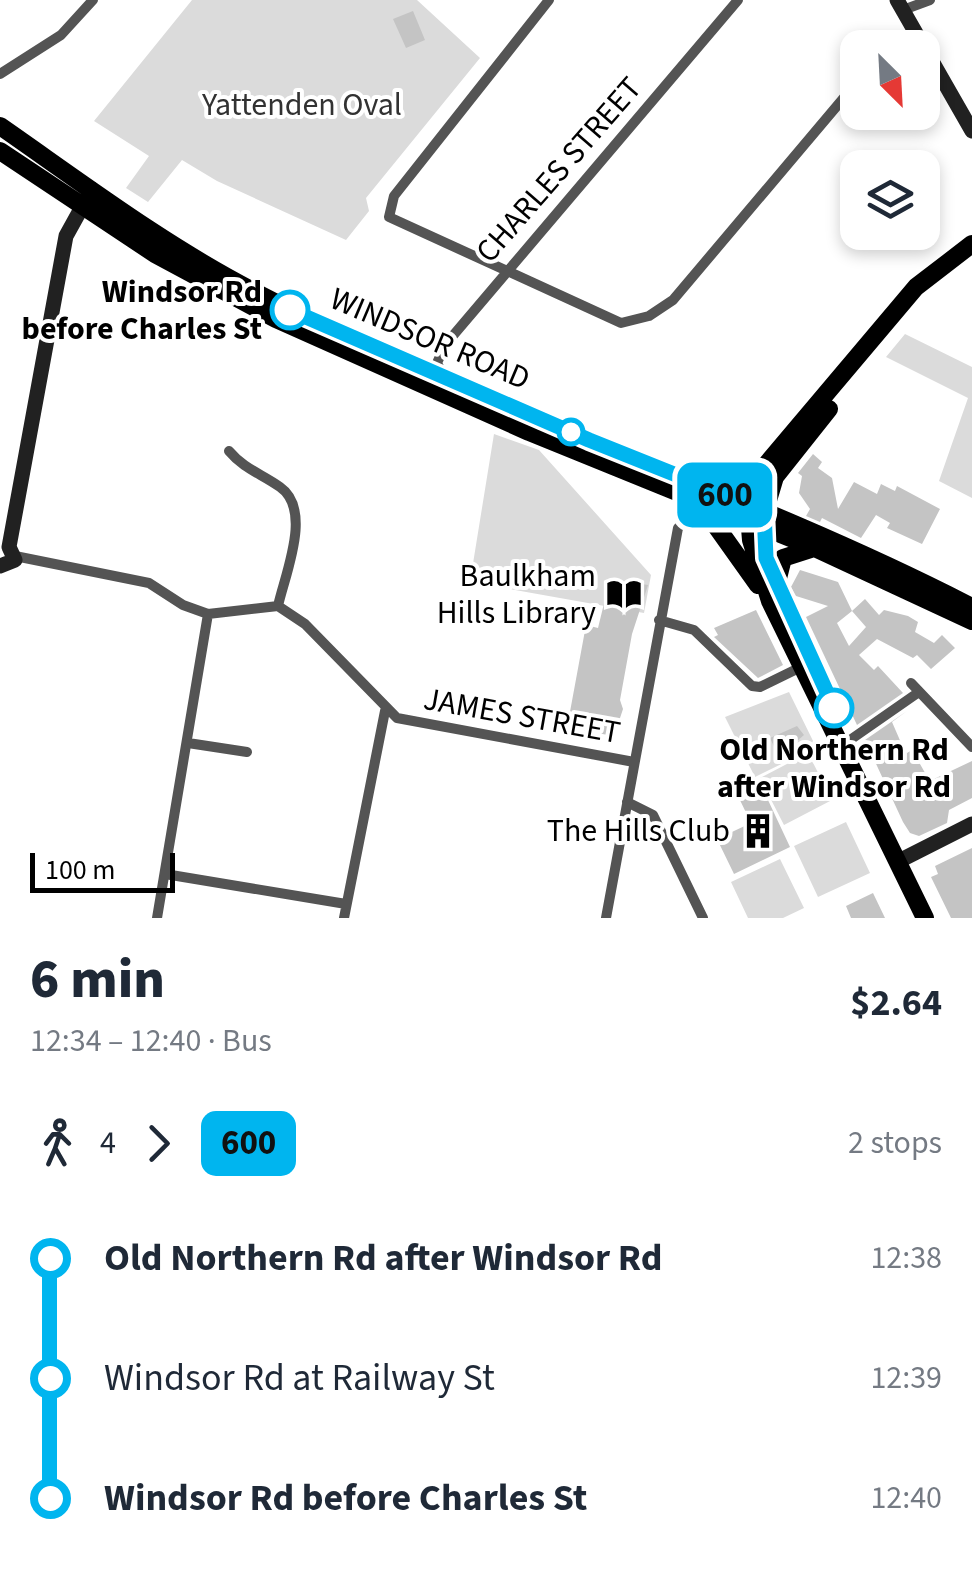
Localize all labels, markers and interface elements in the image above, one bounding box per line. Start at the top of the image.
north arrow [840,30,940,130]
map controls [840,30,940,250]
street label: CHARLES STREET [465,67,653,273]
park label: Yattenden Oval [201,82,402,128]
button: layers [840,150,940,250]
place label: Windsor Rd before Charles St [22,269,262,352]
street label: WINDSOR ROAD [323,276,537,402]
marker: Windsor Rd before Charles St [271,291,309,329]
unlabelled marker [558,419,584,445]
line badge: 600 [668,462,782,528]
text: 600 [697,470,753,520]
place label: Baulkham Hills Library [437,553,596,636]
library icon: Baulkham Hills Library [605,575,643,613]
street label: JAMES STREET [420,676,624,756]
marker: Old Northern Rd after Windsor Rd [815,689,853,727]
place label: Old Northern Rd after Windsor Rd [717,727,951,810]
place label: The Hills Club [547,808,730,854]
building icon: The Hills Club [739,812,777,850]
scale bar [30,848,175,893]
text: 100 m [45,850,116,890]
text: 6 min [30,941,165,1019]
text: $2.64 [850,976,942,1030]
text: 12:34 – 12:40 · Bus [30,1018,272,1064]
icon: walk [30,1116,85,1171]
icon: forward [131,1116,186,1171]
text: 600 [221,1118,276,1168]
text: 4 [100,1120,116,1166]
text: 2 stops [848,1120,942,1166]
text: Old Northern Rd after Windsor Rd [104,1231,663,1285]
text: 12:38 [870,1235,942,1281]
text: Windsor Rd at Railway St [104,1351,495,1405]
text: 12:39 [870,1355,942,1401]
text: Windsor Rd before Charles St [104,1471,587,1525]
text: 12:40 [870,1475,942,1521]

